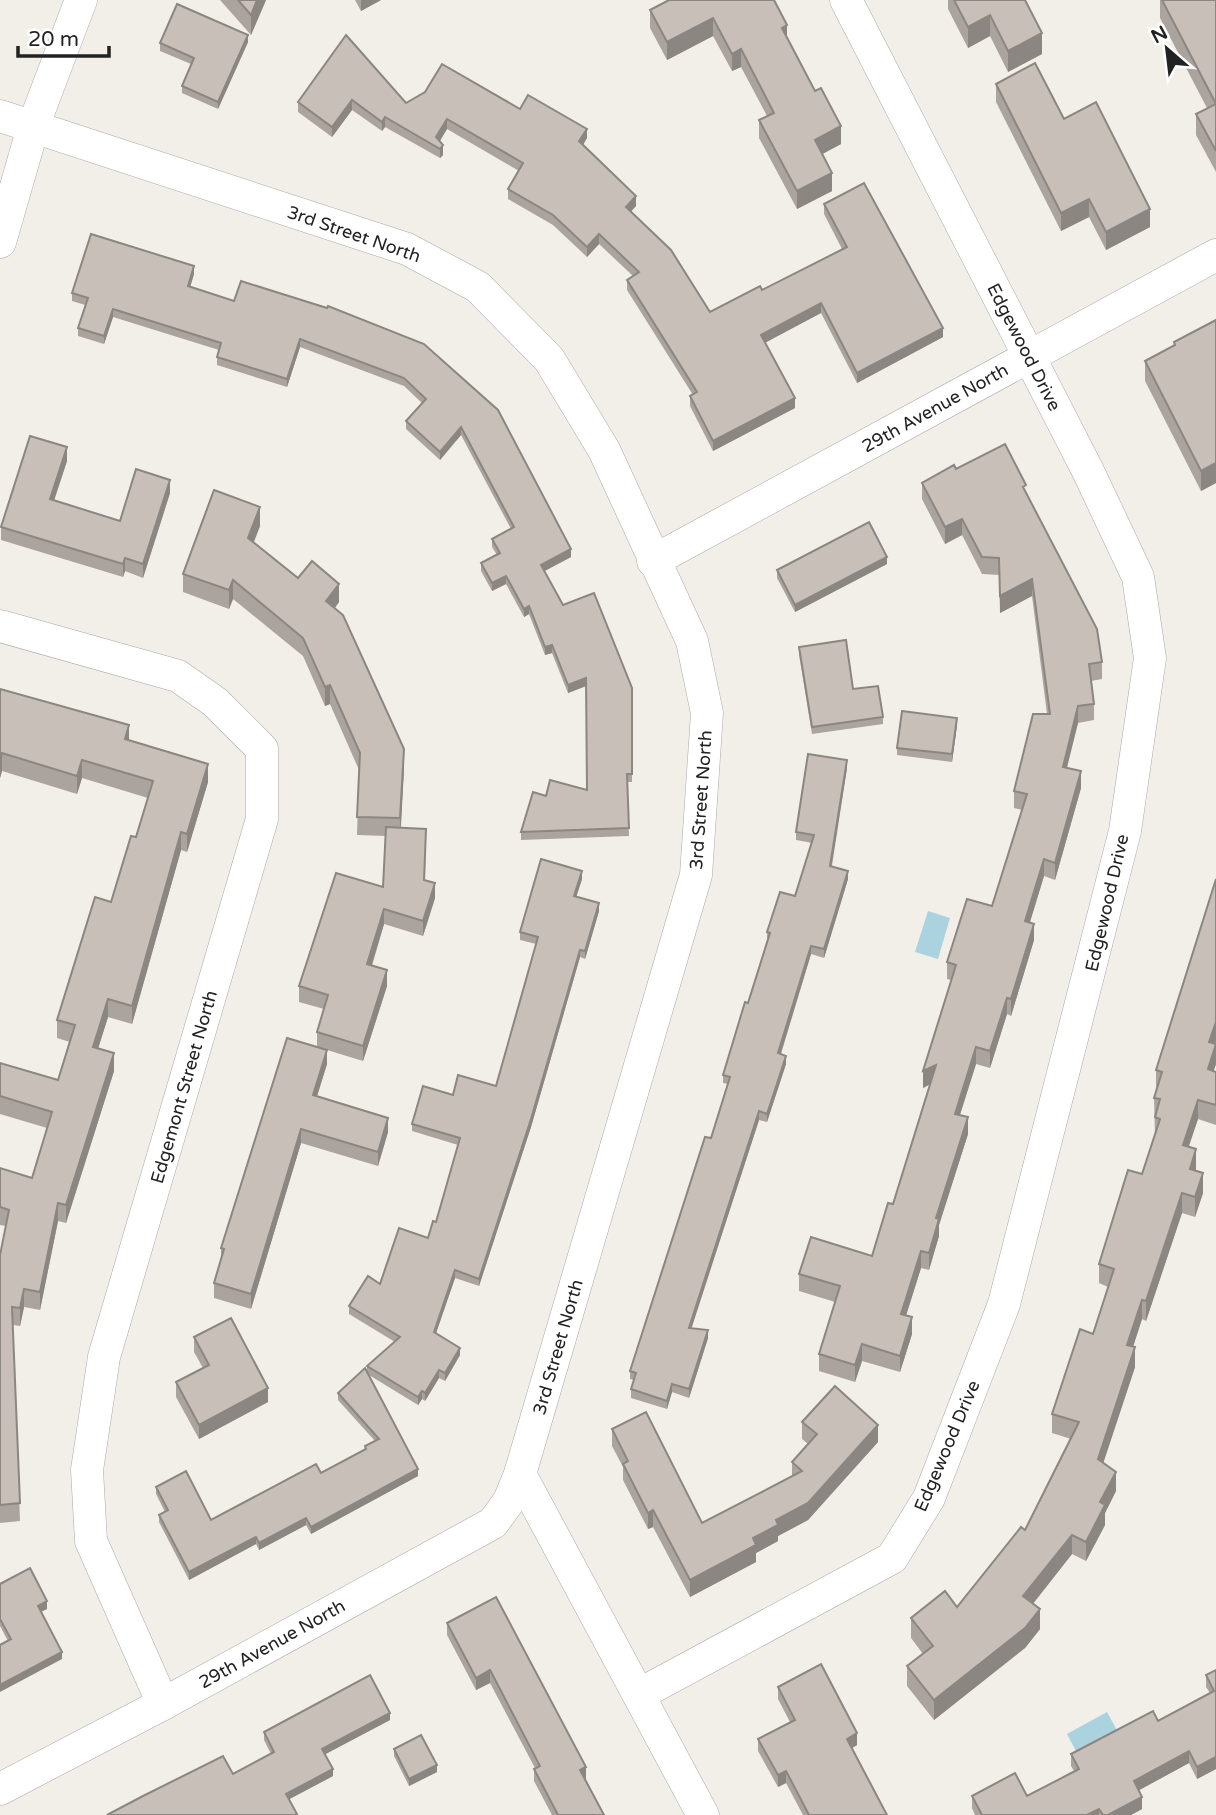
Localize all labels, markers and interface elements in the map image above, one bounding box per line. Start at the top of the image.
scale bar [18,14,108,58]
north arrow [1132,14,1202,84]
text: N [1148,22,1171,48]
text: 20 m [28,27,79,52]
street label: 3rd Street North [284,201,424,267]
street label: Edgewood Drive [982,279,1066,415]
street label: 29th Avenue North [858,359,1012,457]
street label: 3rd Street North [685,729,717,871]
street label: Edgewood Drive [1080,832,1134,974]
street label: Edgemont Street North [146,988,222,1186]
street label: 3rd Street North [528,1277,588,1417]
street label: Edgewood Drive [909,1377,985,1515]
street label: 29th Avenue North [195,1595,349,1693]

